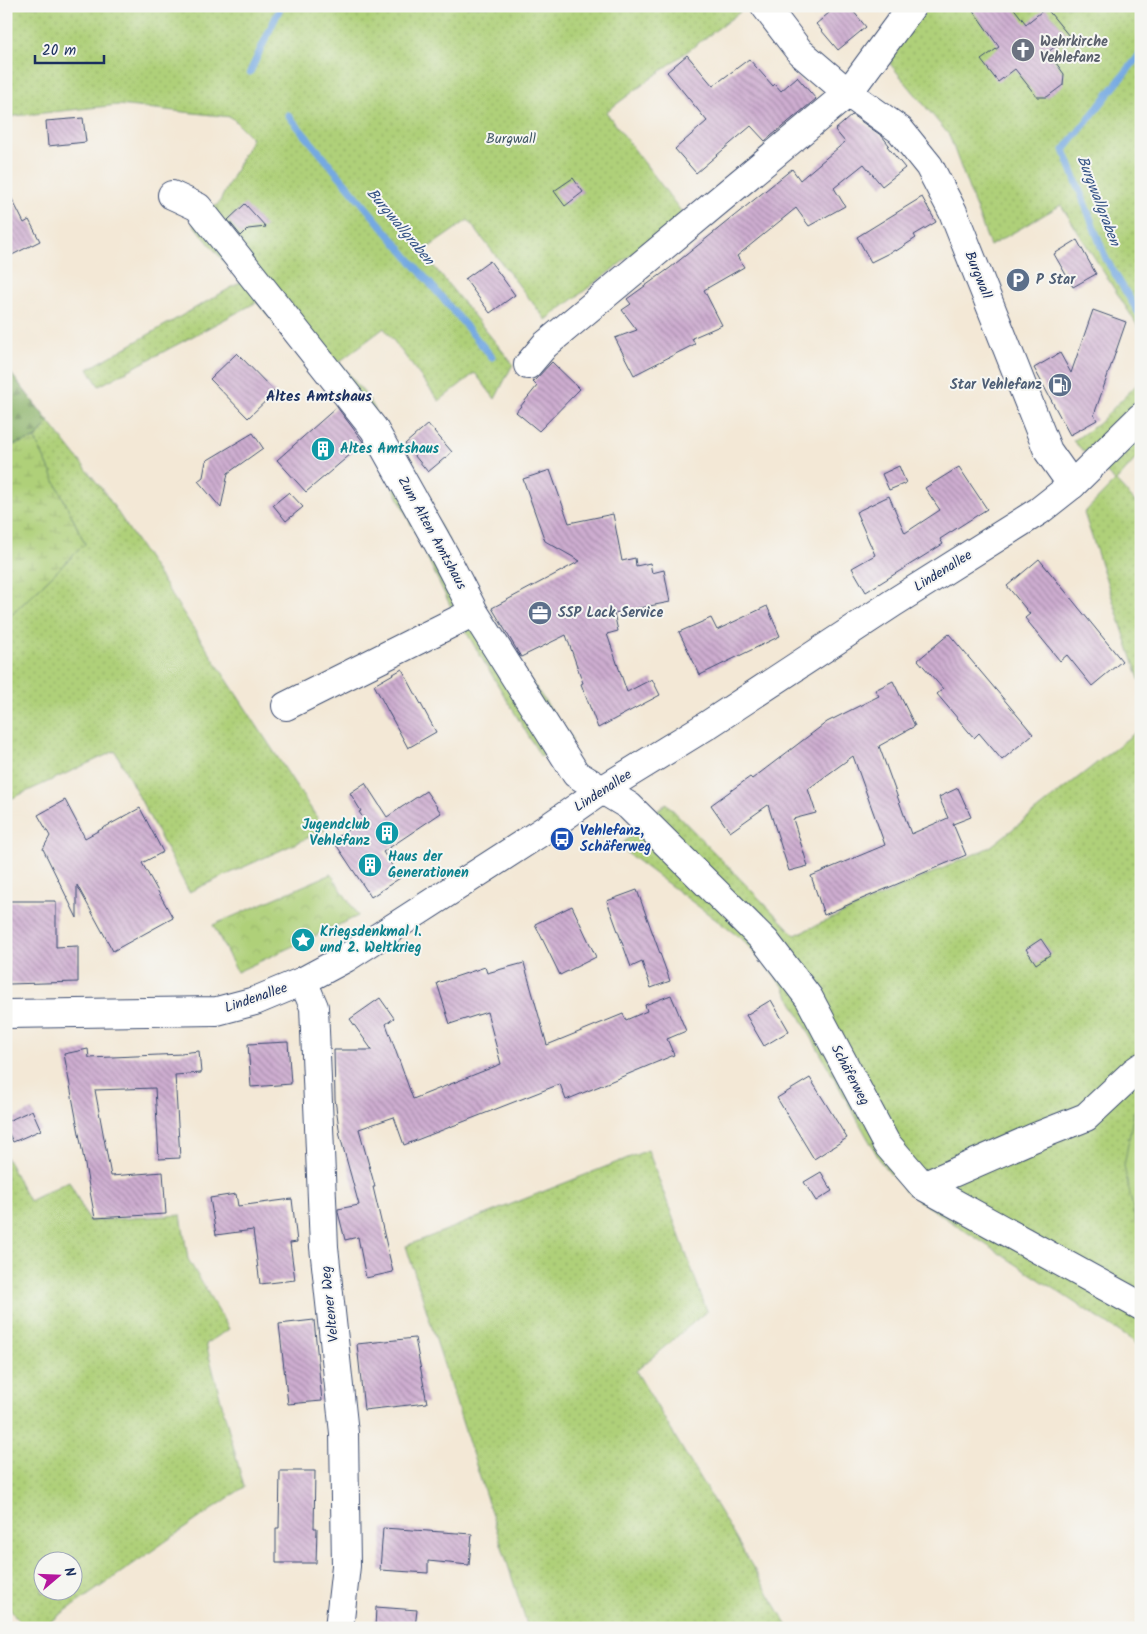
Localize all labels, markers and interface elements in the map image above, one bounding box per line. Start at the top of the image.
place label: Wehrkirche Vehlefanz [1040,31,1108,69]
scale bar [35,32,104,64]
church icon: Wehrkirche Vehlefanz [1010,37,1036,63]
text: 20 m [42,39,76,63]
park label: Burgwall [486,128,536,150]
water label: Burgwallgraben [1070,152,1127,251]
water label: Burgwallgraben [360,183,440,272]
street label: Burgwall [958,248,998,303]
parking icon: P Star [1005,267,1031,293]
place label: P Star [1036,269,1076,291]
fuel station icon: Star Vehlefanz [1047,372,1073,398]
place label: Star Vehlefanz [950,374,1042,396]
district label: Altes Amtshaus [266,385,372,409]
building icon: Altes Amtshaus [310,436,336,462]
place label: Altes Amtshaus [340,438,440,460]
street label: Zum Alten Amtshaus [392,472,472,594]
street label: Lindenallee [910,544,977,598]
office icon: SSP Lack Service [527,600,553,626]
place label: SSP Lack Service [558,602,663,624]
street label: Lindenallee [570,764,637,818]
place label: Jugendclub Vehlefanz [302,814,370,852]
building icon: Jugendclub Vehlefanz [374,820,400,846]
place label: Vehlefanz, Schäferweg [580,820,651,858]
bus stop icon: Vehlefanz, Schäferweg [549,826,575,852]
place label: Haus der Generationen [388,846,469,884]
building icon: Haus der Generationen [357,852,383,878]
place label: Kriegsdenkmal 1. und 2. Weltkrieg [320,921,422,959]
place icon: Kriegsdenkmal 1. und 2. Weltkrieg [290,927,316,953]
street label: Lindenallee [222,977,291,1019]
street label: Schäferweg [825,1041,875,1109]
street label: Veltener Weg [315,1265,345,1343]
north arrow [32,1552,82,1602]
text: N [58,1564,81,1580]

